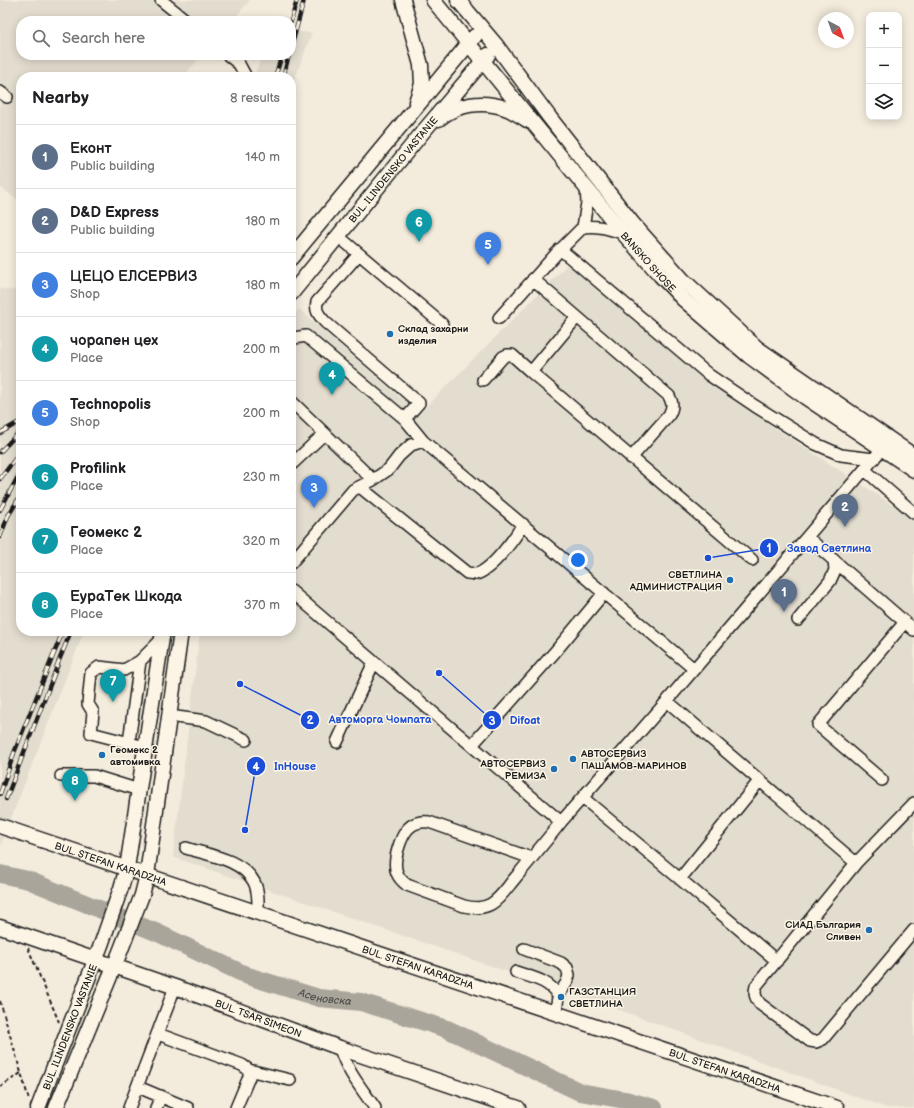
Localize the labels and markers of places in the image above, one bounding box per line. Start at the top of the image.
pin: 6 [406,209,432,242]
pin: 5 [475,232,501,265]
place label: Склад захарни изделия [398,323,469,347]
marker: Склад захарни изделия [385,329,395,339]
pin: 4 [319,362,345,395]
pin: 3 [301,475,327,508]
pin: 2 [832,494,858,527]
callout: Завод Светлина [759,536,879,559]
place label: СВЕТЛИНА АДМИНИСТРАЦИЯ [629,569,723,593]
marker: СВЕТЛИНА АДМИНИСТРАЦИЯ [725,575,735,585]
pin: 1 [771,579,797,612]
pin: 7 [100,669,126,702]
callout: Автоморга Чомпата [300,708,439,731]
callout: Difoat [482,709,549,732]
place label: Геомекс 2 автомивка [110,744,160,768]
place label: АВТОСЕРВИЗ ПАШАМОВ-МАРИНОВ [580,748,687,772]
marker: Геомекс 2 автомивка [97,750,107,760]
marker: АВТОСЕРВИЗ ПАШАМОВ-МАРИНОВ [568,754,578,764]
callout: InHouse [246,755,324,778]
place label: АВТОСЕРВИЗ РЕМИЗА [480,758,547,782]
marker: АВТОСЕРВИЗ РЕМИЗА [549,764,559,774]
pin: 8 [62,768,88,801]
place label: СИАД България Сливен [785,919,861,943]
marker: СИАД България Сливен [864,925,874,935]
place label: ГАЗСТАНЦИЯ СВЕТЛИНА [569,986,636,1010]
marker: ГАЗСТАНЦИЯ СВЕТЛИНА [556,992,566,1002]

